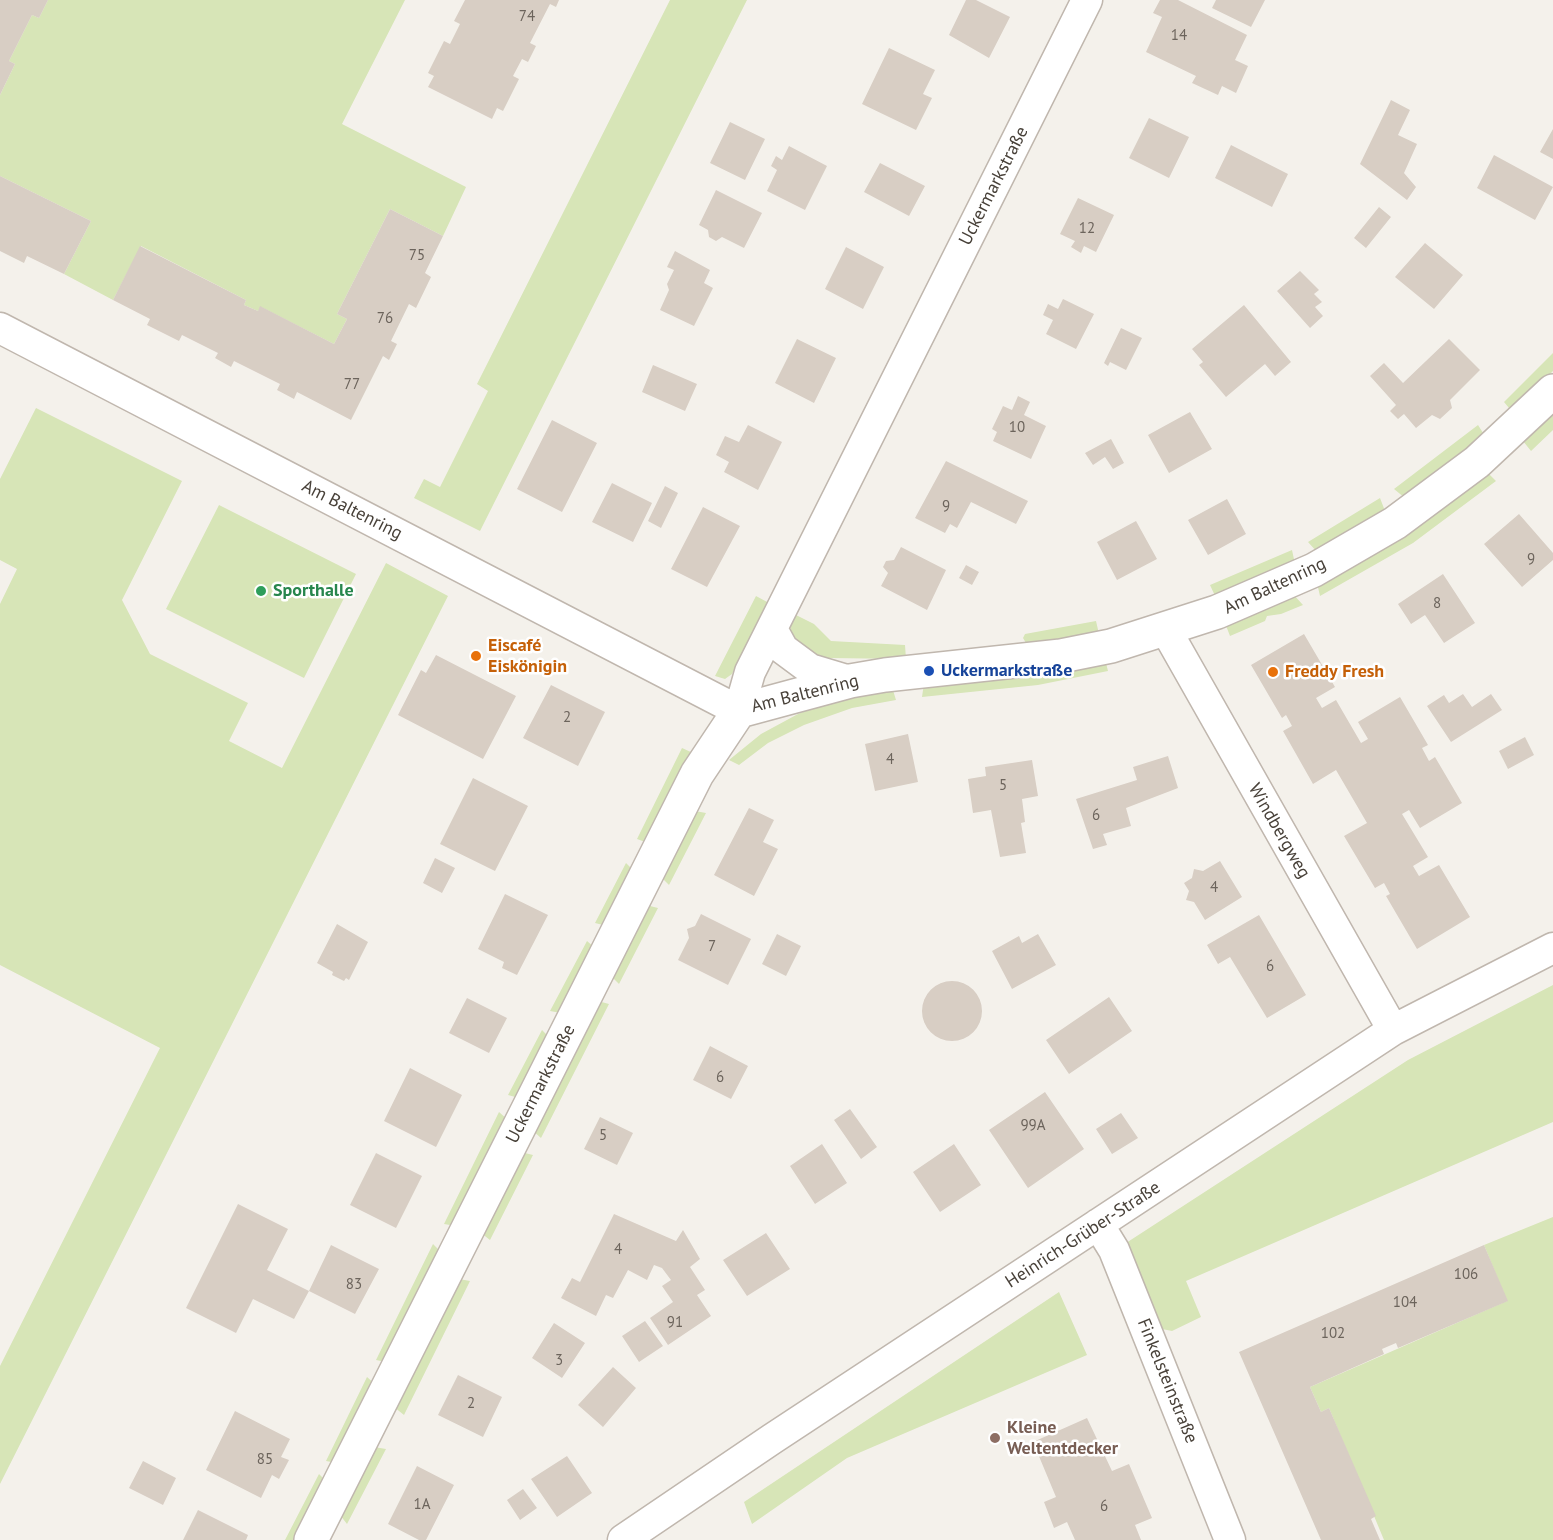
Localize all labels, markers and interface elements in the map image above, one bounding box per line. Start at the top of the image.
house number: 74 [519,8,535,26]
house number: 14 [1171,27,1187,45]
street label: Uckermarkstraße [955,123,1033,249]
house number: 12 [1079,220,1095,238]
house number: 75 [409,247,425,265]
house number: 76 [377,310,393,328]
house number: 77 [344,376,360,394]
house number: 10 [1009,419,1025,437]
street label: Am Baltenring [298,475,406,545]
house number: 9 [942,498,950,516]
house number: 9 [1527,551,1535,569]
street label: Am Baltenring [1221,553,1329,619]
place label: Sporthalle [273,580,354,602]
marker: Sporthalle [254,584,268,598]
house number: 8 [1433,595,1441,613]
place label: Eiscafé Eiskönigin [488,635,567,678]
marker: Eiscafé Eiskönigin [469,649,483,663]
place label: Uckermarkstraße [941,660,1072,682]
place label: Freddy Fresh [1285,661,1384,683]
marker: Uckermarkstraße [922,664,936,678]
marker: Freddy Fresh [1266,665,1280,679]
street label: Am Baltenring [749,670,861,718]
house number: 2 [563,709,571,727]
house number: 4 [886,751,894,769]
house number: 5 [999,777,1007,795]
street label: Windbergweg [1243,780,1315,882]
house number: 6 [1092,807,1100,825]
house number: 4 [1210,879,1218,897]
house number: 7 [708,938,716,956]
house number: 6 [1266,958,1274,976]
street label: Uckermarkstraße [502,1021,580,1147]
house number: 6 [716,1069,724,1087]
house number: 99A [1020,1117,1046,1135]
house number: 5 [599,1127,607,1145]
street label: Heinrich-Grüber-Straße [1002,1177,1164,1293]
house number: 4 [614,1241,622,1259]
house number: 106 [1454,1266,1478,1284]
house number: 83 [346,1276,362,1294]
house number: 104 [1393,1294,1417,1312]
house number: 91 [667,1314,683,1332]
street label: Finkelsteinstraße [1132,1315,1202,1447]
house number: 102 [1321,1325,1345,1343]
house number: 3 [555,1352,563,1370]
house number: 2 [467,1395,475,1413]
place label: Kleine Weltentdecker [1007,1417,1118,1460]
marker: Kleine Weltentdecker [988,1431,1002,1445]
house number: 85 [257,1451,273,1469]
house number: 1A [414,1496,430,1514]
house number: 6 [1100,1498,1108,1516]

